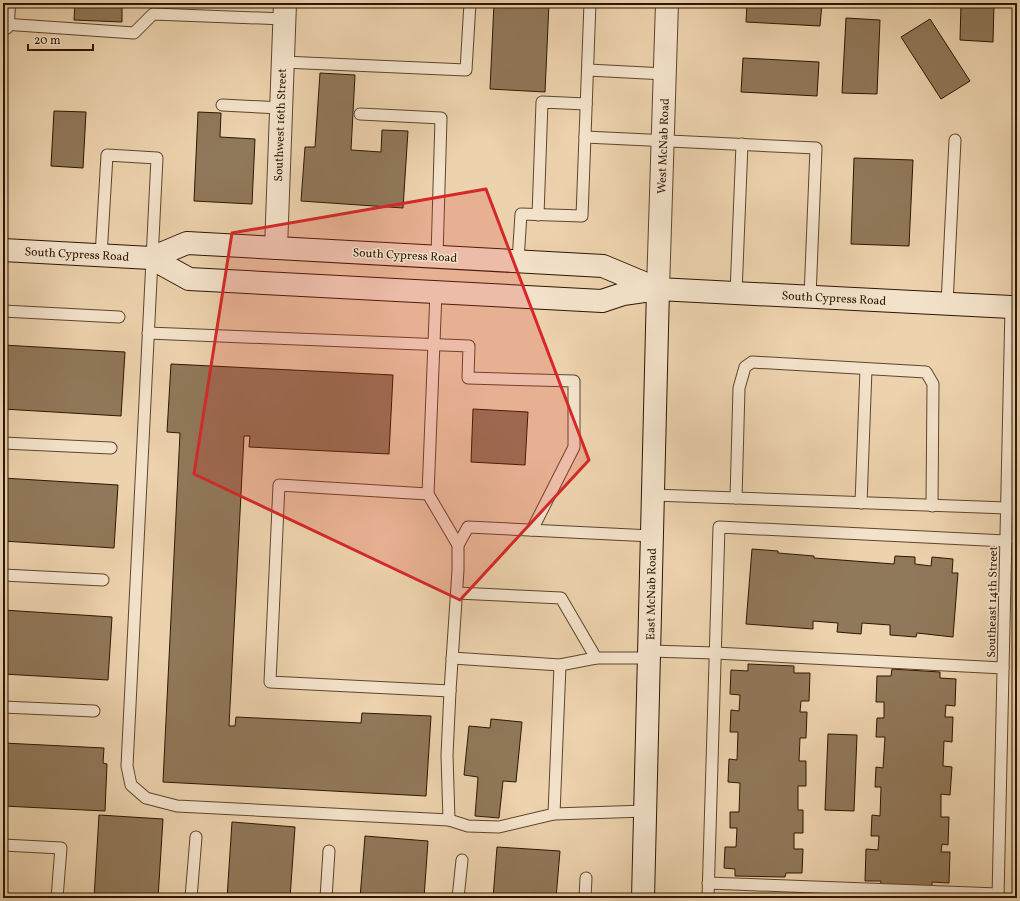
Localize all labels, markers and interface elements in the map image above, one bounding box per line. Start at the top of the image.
scale bar [28,26,93,52]
text: 20 m [34,33,61,49]
street label: Southwest 16th Street [271,68,291,182]
street label: West McNab Road [654,98,674,194]
street label: South Cypress Road [24,244,130,266]
street label: South Cypress Road [352,245,458,267]
street label: South Cypress Road [781,288,887,310]
street label: Southeast 14th Street [984,546,1002,658]
street label: East McNab Road [643,548,661,640]

